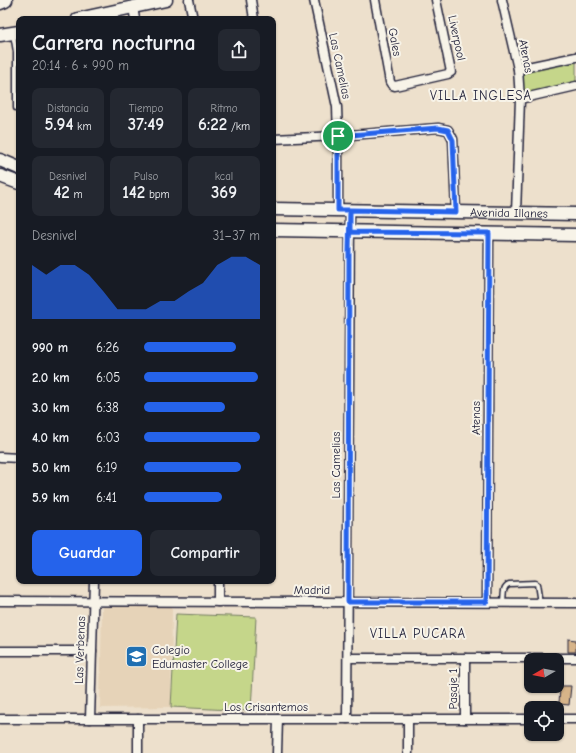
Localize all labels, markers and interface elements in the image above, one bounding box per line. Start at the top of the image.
street label: Liverpool [445,14,469,62]
street label: Gales [386,27,404,57]
button: share [218,29,260,71]
text: Carrera nocturna [32,30,196,56]
street label: Las Camelias [326,32,354,100]
street label: Atenas [516,38,536,74]
text: 20:14 · 6 × 990 m [32,58,129,73]
district label: VILLA INGLESA [430,88,532,103]
text: Distancia [47,102,89,115]
text: Tiempo [129,102,163,115]
text: Ritmo [210,102,238,115]
text: 5.94 [44,115,73,134]
text: 37:49 [128,115,164,134]
text: 6:22 [198,115,227,134]
pin [321,119,355,153]
text: km [73,120,92,133]
text: /km [227,120,250,133]
icon: arrive [327,125,349,147]
text: Desnivel [49,170,87,183]
text: Pulso [134,170,158,183]
text: kcal [215,170,233,183]
text: 42 [53,183,70,202]
text: 142 [122,183,145,202]
text: 369 [211,183,237,202]
text: m [70,188,83,201]
text: bpm [145,188,170,201]
street label: Avenida Illanes [470,205,548,221]
text: Desnivel [32,228,77,243]
text: 31–37 m [213,228,260,243]
text: 990 m [32,340,68,355]
text: 6:26 [96,340,119,355]
text: 2.0 km [32,370,70,385]
text: 6:05 [96,370,120,385]
text: 3.0 km [32,400,70,415]
text: 6:38 [96,400,119,415]
street label: Atenas [469,401,483,435]
text: 4.0 km [32,430,69,445]
text: 6:03 [96,430,120,445]
street label: Las Camelias [329,431,343,499]
text: 5.0 km [32,460,70,475]
text: 6:19 [96,460,117,475]
text: 5.9 km [32,490,69,505]
text: 6:41 [96,490,117,505]
button: Guardar [32,530,142,576]
button: Compartir [150,530,260,576]
street label: Madrid [294,583,330,597]
street label: Las Verbenas [72,616,88,684]
district label: VILLA PUCARA [370,626,466,641]
place label: Colegio Edumaster College [152,643,248,671]
school or university icon: Colegio Edumaster College [123,644,149,670]
north arrow [524,653,564,693]
map controls [524,653,564,741]
street label: Pasaje 1 [446,668,460,710]
street label: Los Crisantemos [224,700,308,714]
button: locate [524,701,564,741]

